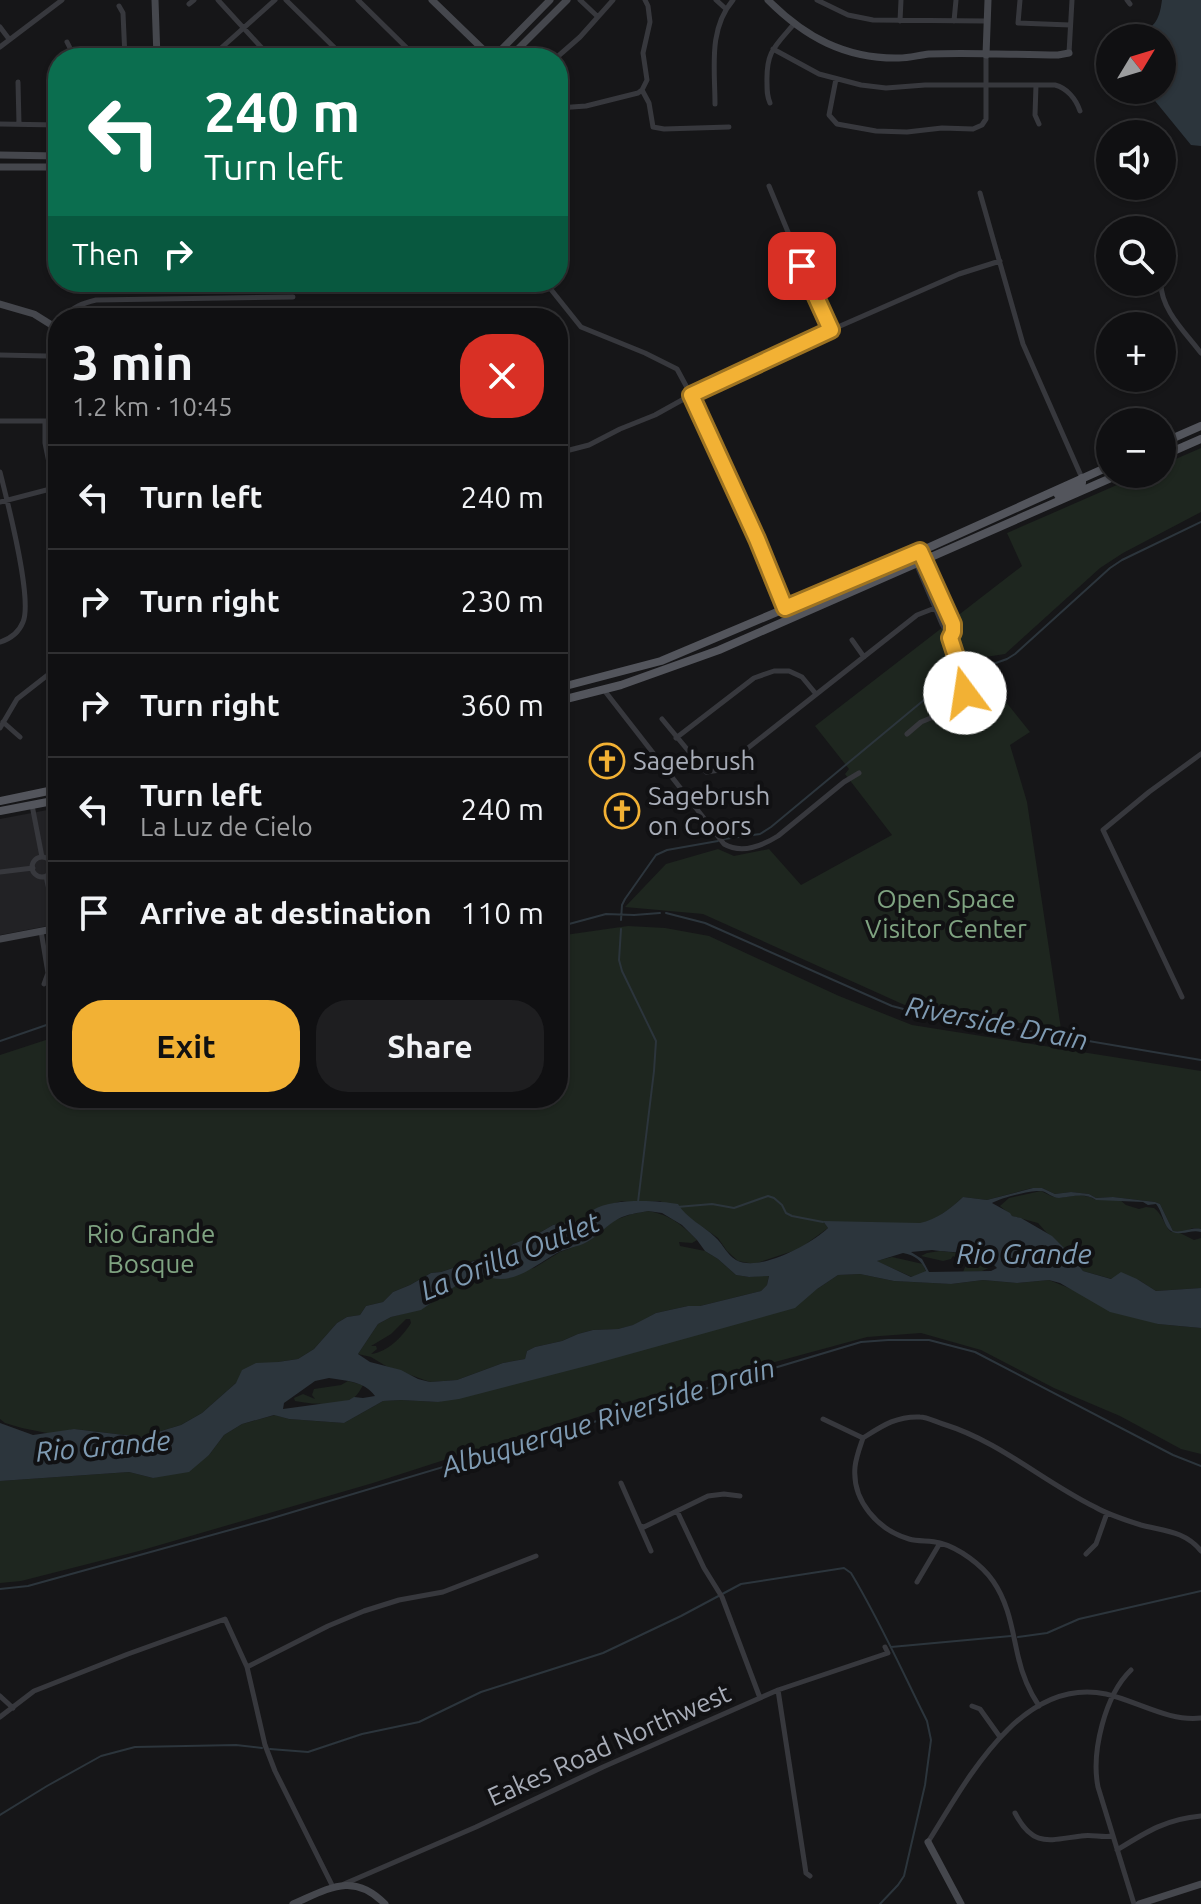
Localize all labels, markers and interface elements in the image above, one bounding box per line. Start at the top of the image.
north arrow [1096,24,1176,104]
map controls [1096,24,1176,488]
icon: left [72,80,176,184]
text: 240 m [204,80,360,143]
button: sound [1096,120,1176,200]
text: Turn left [204,146,343,187]
button: search [1096,216,1176,296]
icon: right [156,232,200,276]
pin [768,232,836,300]
text: Then [72,237,140,271]
icon: arrive [780,244,824,288]
button: + [1096,312,1176,392]
button: close [460,334,544,418]
text: 3 min [72,335,193,389]
text: 1.2 km · 10:45 [72,392,233,421]
button: − [1096,408,1176,488]
icon: left [72,475,116,519]
text: Turn left [140,480,262,514]
text: 240 m [460,480,544,514]
icon: right [72,579,116,623]
text: Turn right [140,584,280,618]
text: 230 m [460,584,544,618]
position arrow [923,651,1007,735]
icon: right [72,683,116,727]
text: Turn right [140,688,280,722]
text: 360 m [460,688,544,722]
church icon: Sagebrush [588,742,626,780]
place label: Sagebrush [633,746,755,775]
text: Turn left [140,778,262,812]
place label: Sagebrush on Coors [648,781,770,840]
icon: left [72,787,116,831]
text: 240 m [460,792,544,826]
church icon: Sagebrush on Coors [603,792,641,830]
text: La Luz de Cielo [140,812,313,841]
park label: Open Space Visitor Center [865,884,1027,943]
icon: arrive [72,891,116,935]
text: Arrive at destination [140,896,432,930]
text: 110 m [460,896,544,930]
water label: Riverside Drain [903,990,1091,1055]
button: Exit [72,1000,300,1092]
button: Share [316,1000,544,1092]
water label: La Orilla Outlet [416,1205,605,1306]
park label: Rio Grande Bosque [87,1219,215,1278]
water label: Rio Grande [956,1238,1092,1269]
water label: Albuquerque Riverside Drain [435,1351,778,1483]
water label: Rio Grande [34,1424,172,1467]
street label: Eakes Road Northwest [483,1678,735,1811]

